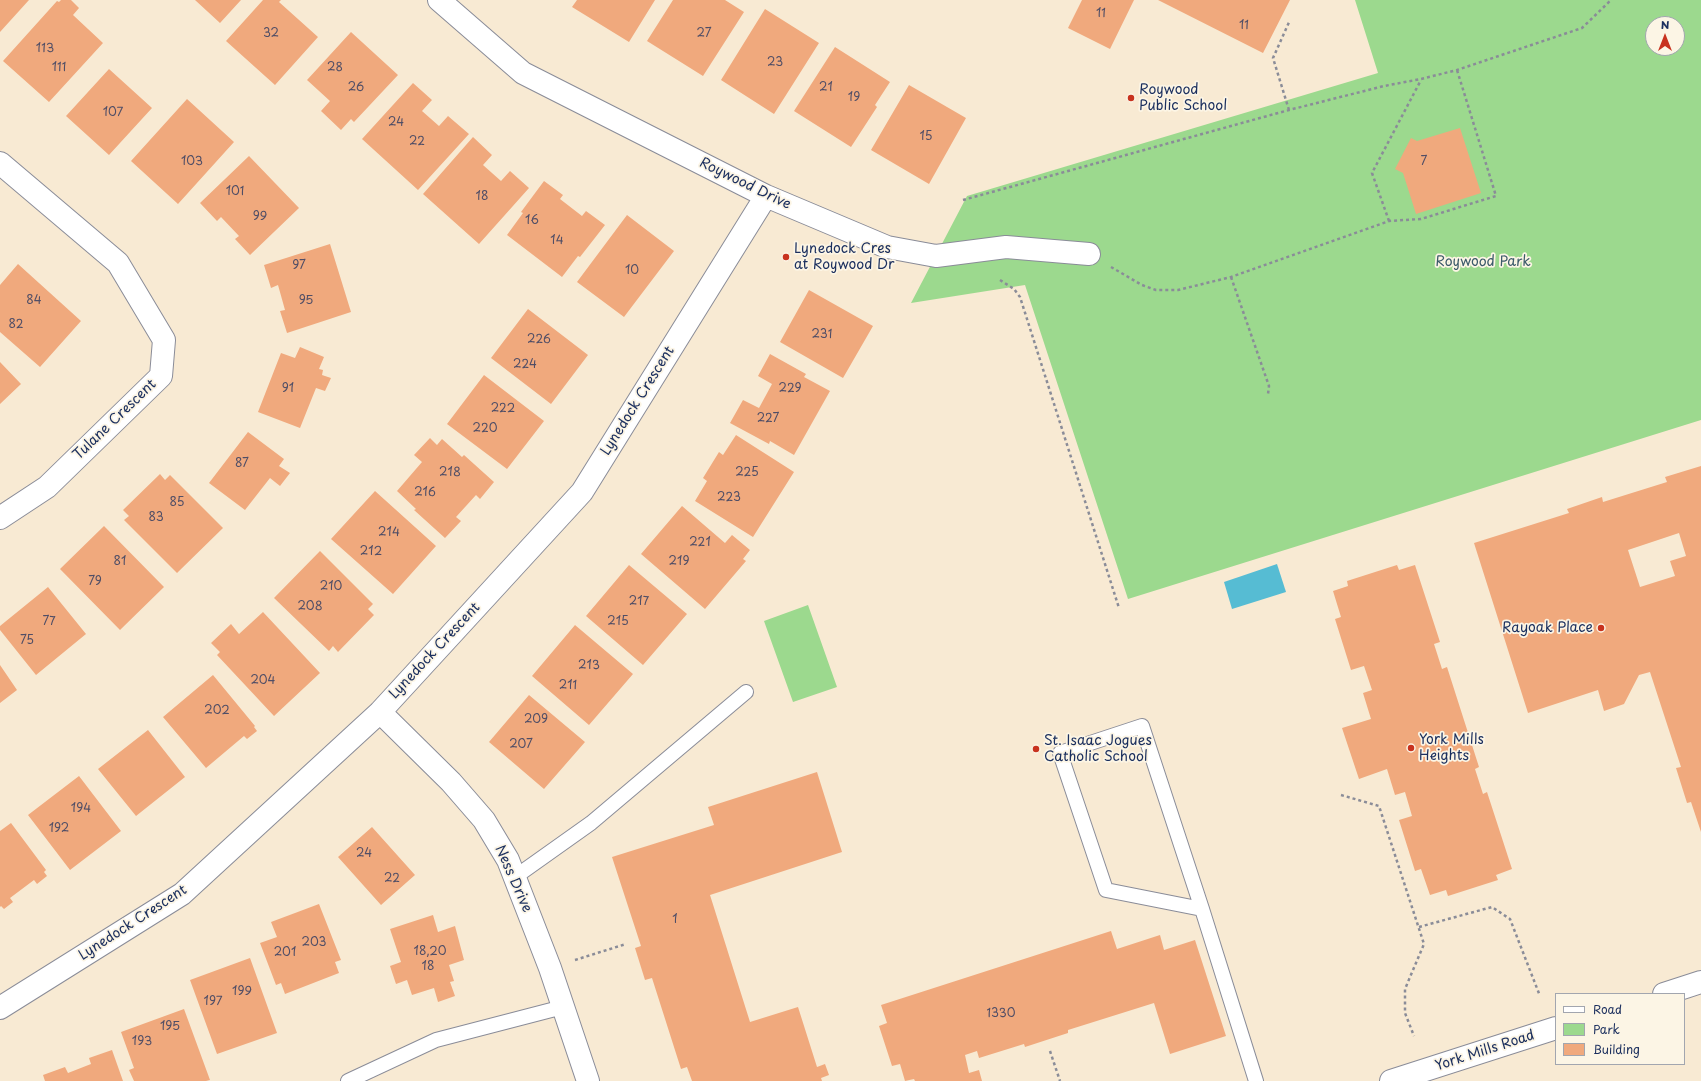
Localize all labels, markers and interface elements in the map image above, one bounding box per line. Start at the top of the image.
house number: 11 [1096,7,1106,21]
north arrow [1645,16,1685,56]
text: N [1661,16,1669,33]
house number: 11 [1239,19,1249,33]
house number: 32 [263,27,279,41]
house number: 27 [697,27,711,41]
house number: 113 [36,42,54,56]
house number: 23 [767,56,783,70]
house number: 111 [52,61,66,75]
house number: 28 [327,61,343,75]
house number: 26 [348,81,364,95]
house number: 21 [819,81,833,95]
place label: Roywood Public School [1139,82,1227,114]
house number: 19 [848,91,860,105]
marker: Roywood Public School [1126,93,1136,103]
house number: 107 [103,106,123,120]
house number: 24 [388,116,404,130]
house number: 15 [919,130,933,144]
house number: 22 [409,135,425,149]
house number: 103 [181,155,203,169]
street label: Roywood Drive [696,155,794,213]
house number: 7 [1421,155,1427,169]
house number: 101 [226,185,244,199]
house number: 18 [476,190,488,204]
house number: 99 [253,210,267,224]
house number: 16 [525,214,539,228]
house number: 14 [550,234,564,248]
place label: Lynedock Cres at Roywood Dr [794,241,894,274]
marker: Lynedock Cres at Roywood Dr [781,252,791,262]
park label: Roywood Park [1435,254,1531,270]
house number: 97 [292,259,306,273]
house number: 10 [625,264,639,278]
house number: 84 [26,294,42,308]
house number: 95 [299,294,313,308]
house number: 82 [9,318,23,332]
house number: 231 [812,328,832,342]
house number: 226 [527,333,551,347]
street label: Lynedock Crescent [598,343,678,459]
house number: 224 [513,358,537,372]
street label: Tulane Crescent [70,376,160,464]
house number: 91 [282,382,294,396]
house number: 229 [779,382,801,396]
house number: 222 [491,402,515,416]
house number: 227 [757,412,779,426]
house number: 220 [473,422,497,436]
house number: 87 [235,457,249,471]
house number: 218 [439,466,461,480]
house number: 225 [735,466,759,480]
house number: 216 [414,486,436,500]
house number: 223 [717,491,741,505]
house number: 85 [170,496,184,510]
house number: 83 [148,511,164,525]
house number: 214 [378,526,400,540]
house number: 221 [689,536,711,550]
house number: 212 [360,545,382,559]
house number: 81 [114,555,126,569]
house number: 219 [669,555,689,569]
house number: 79 [88,575,102,589]
house number: 210 [320,580,342,594]
house number: 217 [629,595,649,609]
street label: Lynedock Crescent [386,599,484,703]
house number: 208 [297,600,323,614]
house number: 77 [42,615,56,629]
house number: 215 [607,615,629,629]
place label: Rayoak Place [1502,620,1593,636]
marker: Rayoak Place [1596,623,1606,633]
house number: 75 [20,634,34,648]
house number: 213 [578,659,600,673]
house number: 204 [250,674,276,688]
house number: 211 [559,679,577,693]
house number: 202 [204,704,230,718]
house number: 209 [524,713,548,727]
place label: York Mills Heights [1419,732,1484,764]
place label: St. Isaac Jogues Catholic School [1044,733,1152,766]
house number: 207 [509,738,533,752]
marker: York Mills Heights [1406,743,1416,753]
marker: St. Isaac Jogues Catholic School [1031,744,1041,754]
house number: 194 [71,802,91,816]
house number: 192 [49,822,69,836]
street label: Ness Drive [491,843,535,915]
house number: 24 [356,847,372,861]
house number: 22 [384,872,400,886]
street label: Lynedock Crescent [76,882,190,964]
house number: 1 [672,913,678,927]
house number: 203 [302,936,326,950]
house number: 18,20 [414,945,446,959]
house number: 201 [274,946,296,960]
house number: 18 [422,960,434,974]
house number: 199 [232,985,252,999]
legend [1555,993,1685,1065]
house number: 197 [204,995,222,1009]
text: Road [1593,1000,1622,1018]
house number: 1330 [986,1007,1016,1021]
house number: 195 [160,1020,180,1034]
text: Park [1593,1020,1620,1038]
street label: York Mills Road [1433,1027,1537,1075]
house number: 193 [132,1035,152,1049]
text: Building [1593,1040,1640,1058]

